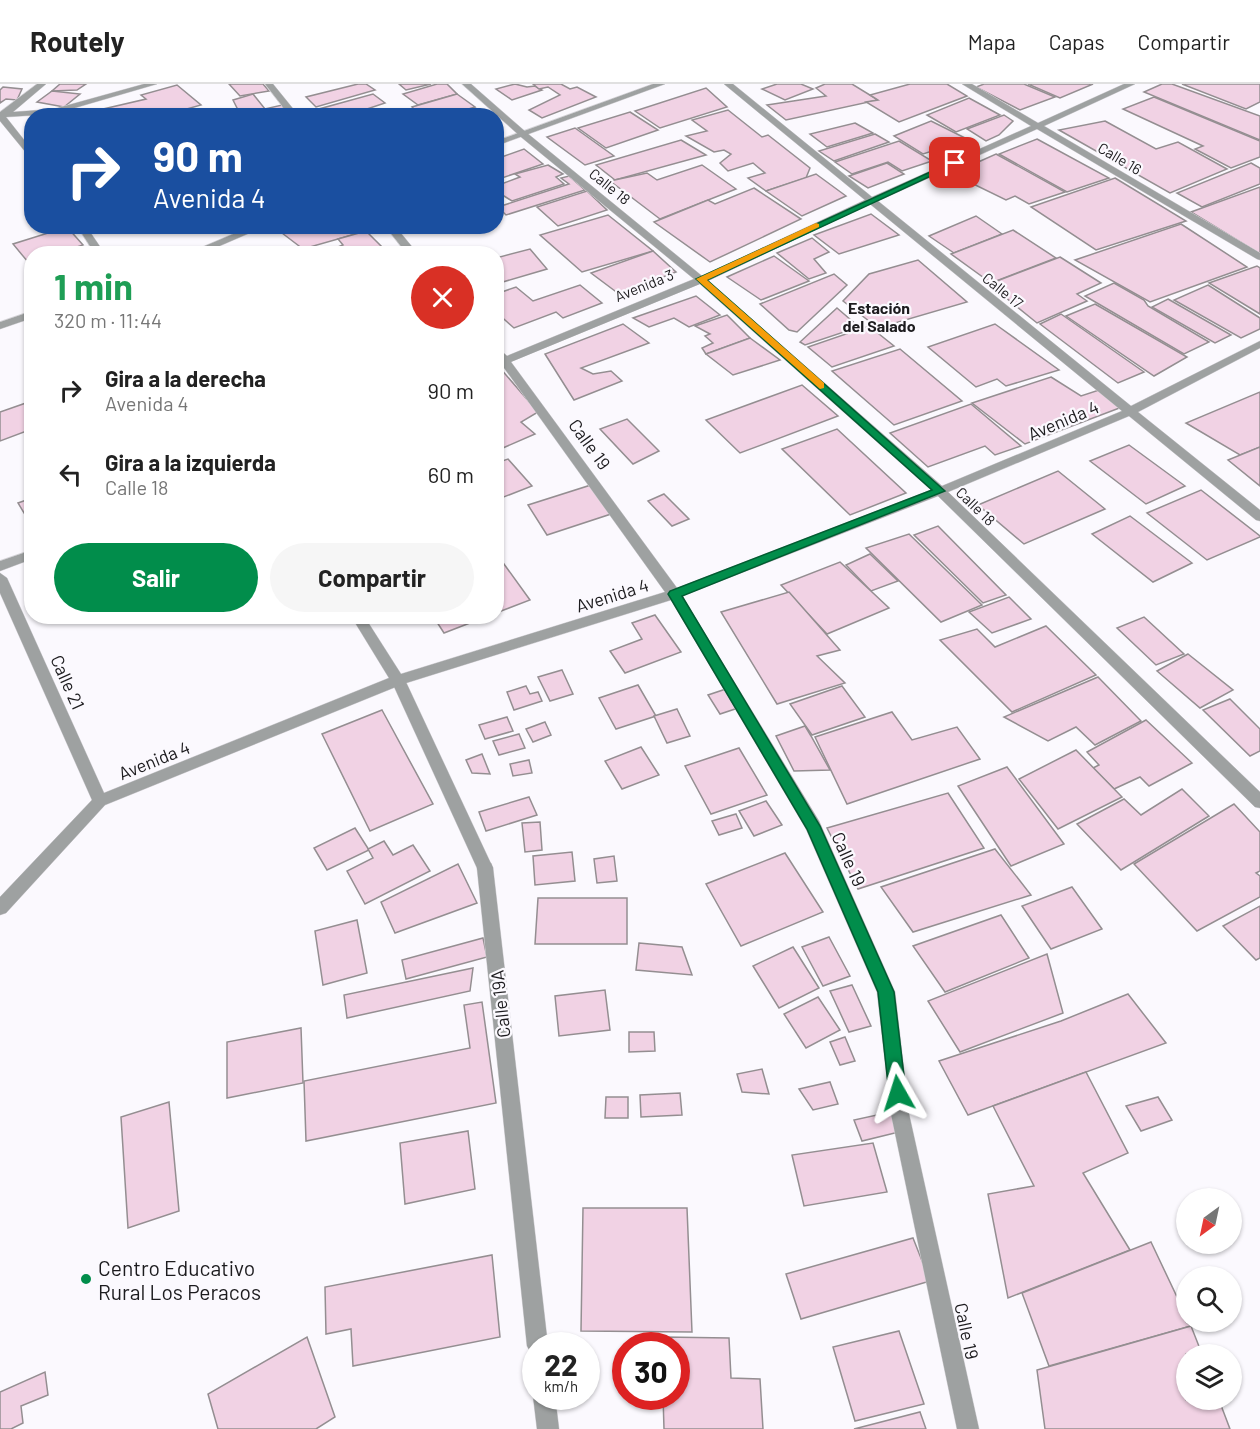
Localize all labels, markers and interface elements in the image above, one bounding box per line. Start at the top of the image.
text: Routely [30,24,125,58]
text: Mapa [968,29,1016,54]
text: Capas [1049,29,1105,54]
text: Compartir [1138,29,1230,54]
text: 90 m [153,130,243,180]
icon: right [54,132,132,210]
pin [929,137,980,188]
street label: Calle 16 [1095,138,1145,178]
icon: arrive [938,146,971,179]
street label: Calle 18 [586,164,634,208]
text: Avenida 4 [153,181,266,213]
text: 1 min [54,264,133,307]
street label: Avenida 3 [612,265,676,305]
button: close [411,266,474,329]
street label: Calle 17 [979,268,1027,312]
district label: Estación del Salado [842,298,916,335]
text: 320 m · 11:44 [54,308,162,332]
text: Gira a la derecha [105,365,266,391]
icon: right [54,374,87,407]
text: 90 m [428,377,474,403]
text: Avenida 4 [105,391,188,415]
street label: Avenida 4 [1024,395,1102,445]
street label: Calle 19 [564,414,616,474]
text: Gira a la izquierda [105,449,276,475]
icon: left [54,458,87,491]
text: 60 m [428,461,474,487]
text: Calle 18 [105,475,169,499]
street label: Calle 18 [953,483,999,529]
button: Salir [54,543,258,612]
button: Compartir [270,543,474,612]
street label: Avenida 4 [573,574,651,616]
street label: Calle 21 [46,651,90,713]
street label: Avenida 4 [115,736,193,784]
street label: Calle 19 [827,828,871,890]
street label: Calle 19A [485,969,514,1039]
position arrow [866,1061,930,1125]
north arrow [1176,1188,1242,1254]
map controls [1176,1188,1242,1410]
place label: Centro Educativo Rural Los Peracos [98,1255,261,1304]
button: search [1176,1266,1242,1332]
marker: Centro Educativo Rural Los Peracos [79,1272,93,1286]
street label: Calle 19 [950,1301,984,1361]
speed limit sign: 30 [612,1332,690,1410]
button: layers [1176,1344,1242,1410]
text: 22 [544,1346,578,1382]
text: km/h [544,1377,578,1395]

